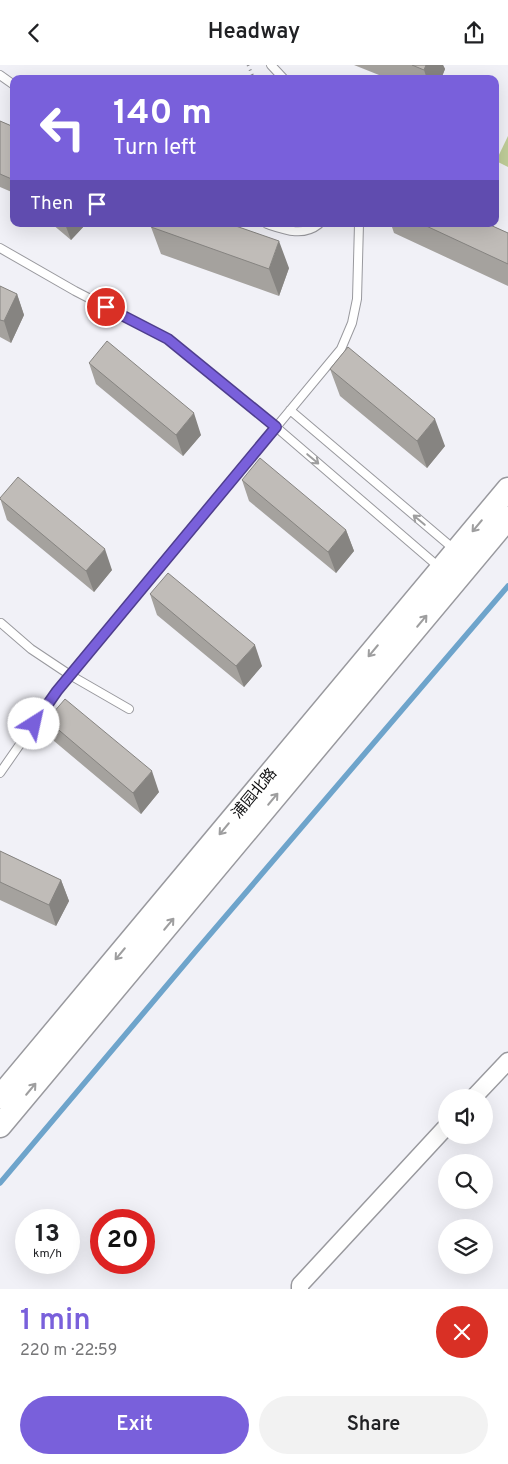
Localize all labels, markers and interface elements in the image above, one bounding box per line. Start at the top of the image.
icon: back [20,19,48,47]
text: Headway [208,19,300,46]
icon: share [460,19,488,47]
text: 140 m [113,92,212,136]
icon: left [30,95,95,160]
text: Turn left [113,135,196,162]
icon: arrive [83,190,111,218]
text: Then [30,192,73,216]
pin [85,286,127,328]
icon: arrive [92,293,120,321]
one-way arrow [306,453,319,465]
one-way arrow [413,514,426,525]
one-way arrow [472,519,483,532]
one-way arrow [417,615,428,628]
one-way arrow [368,644,379,657]
position arrow [7,697,59,749]
street label: 浦园北路 [228,764,282,823]
one-way arrow [268,793,279,806]
one-way arrow [218,823,229,836]
one-way arrow [163,918,174,931]
one-way arrow [114,947,125,960]
one-way arrow [26,1083,37,1096]
map controls [438,1089,493,1274]
button: sound [438,1089,493,1144]
button: search [438,1154,493,1209]
speed limit sign: 20 [90,1209,155,1274]
text: 13 [35,1219,60,1251]
button: layers [438,1219,493,1274]
text: km/h [33,1246,62,1262]
text: 1 min [20,1303,91,1340]
button: close [436,1306,488,1358]
text: 220 m · 22:59 [20,1341,117,1361]
button: Exit [20,1396,249,1454]
button: Share [259,1396,488,1454]

